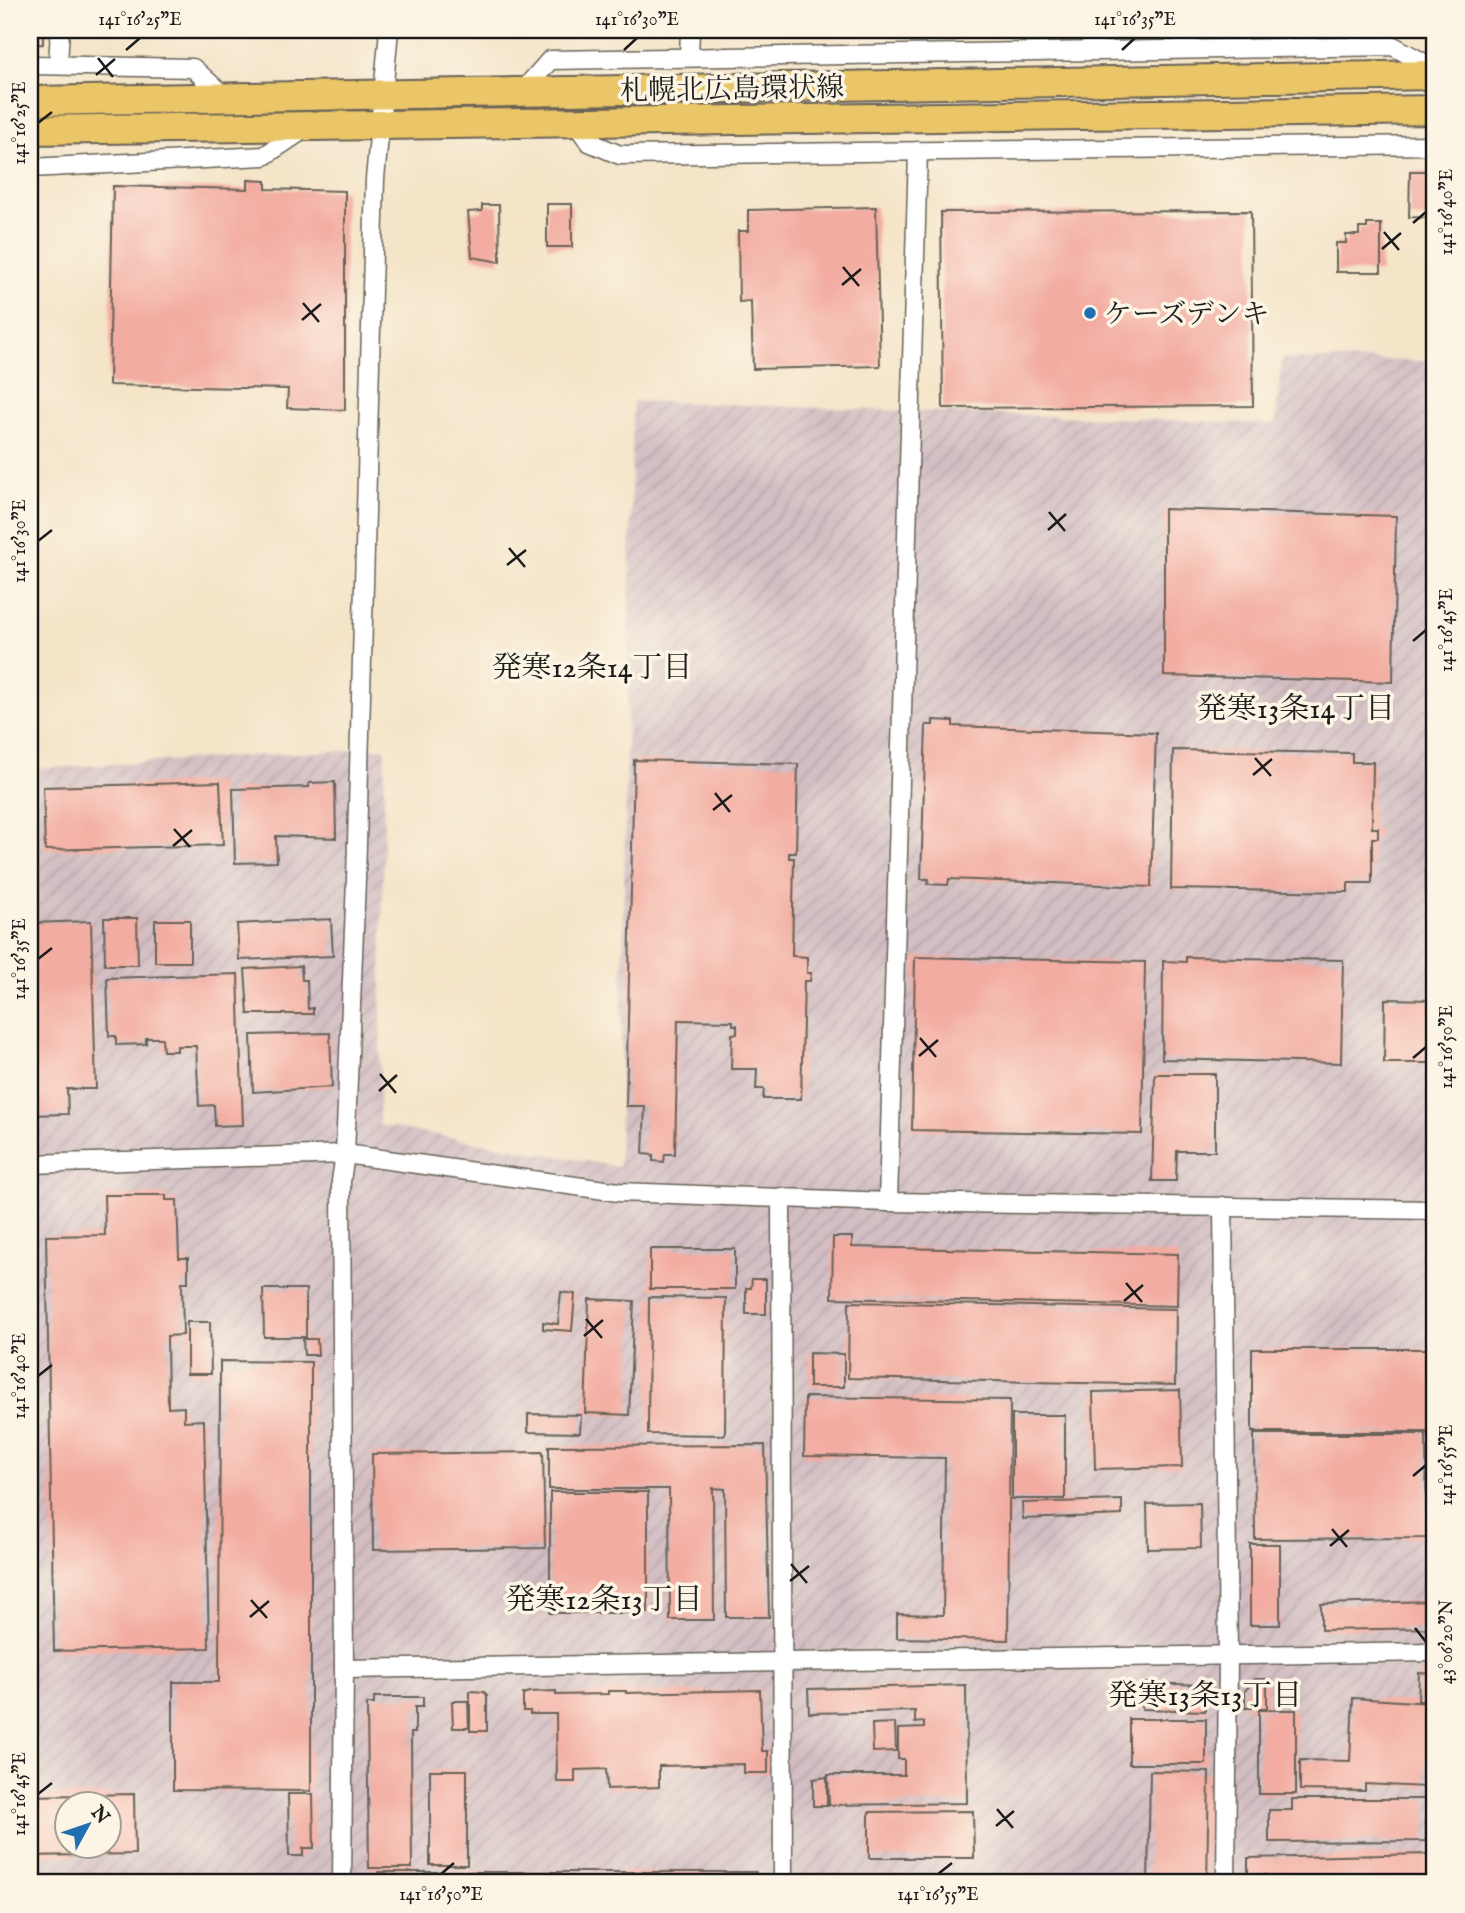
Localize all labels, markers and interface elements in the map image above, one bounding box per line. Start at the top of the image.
text: 141°16'25"E [98,9,182,32]
text: 141°16'30"E [595,9,679,32]
text: 141°16'35"E [1094,9,1176,32]
street label: 札幌北広島環状線 [620,71,844,110]
text: 141°16'25"E [9,81,32,165]
text: 141°16'40"E [1436,169,1459,255]
place label: ケーズデンキ [1104,298,1269,333]
marker: ケーズデンキ [1082,305,1098,321]
text: 141°16'30"E [9,499,32,583]
text: 141°16'45"E [1436,588,1459,672]
district label: 発寒12条14丁目 [491,650,693,688]
district label: 発寒13条14丁目 [1197,691,1395,729]
text: 141°16'35"E [9,918,32,1000]
text: 141°16'50"E [1436,1005,1459,1089]
text: 141°16'40"E [9,1333,32,1419]
text: 141°16'55"E [1436,1424,1459,1506]
district label: 発寒12条13丁目 [505,1582,703,1620]
text: 43°06'20"N [1436,1599,1459,1684]
district label: 発寒13条13丁目 [1108,1678,1302,1716]
text: 141°16'45"E [9,1752,32,1836]
north arrow [52,1790,122,1860]
text: N [84,1801,114,1830]
text: 141°16'50"E [399,1884,483,1907]
text: 141°16'55"E [897,1884,979,1907]

